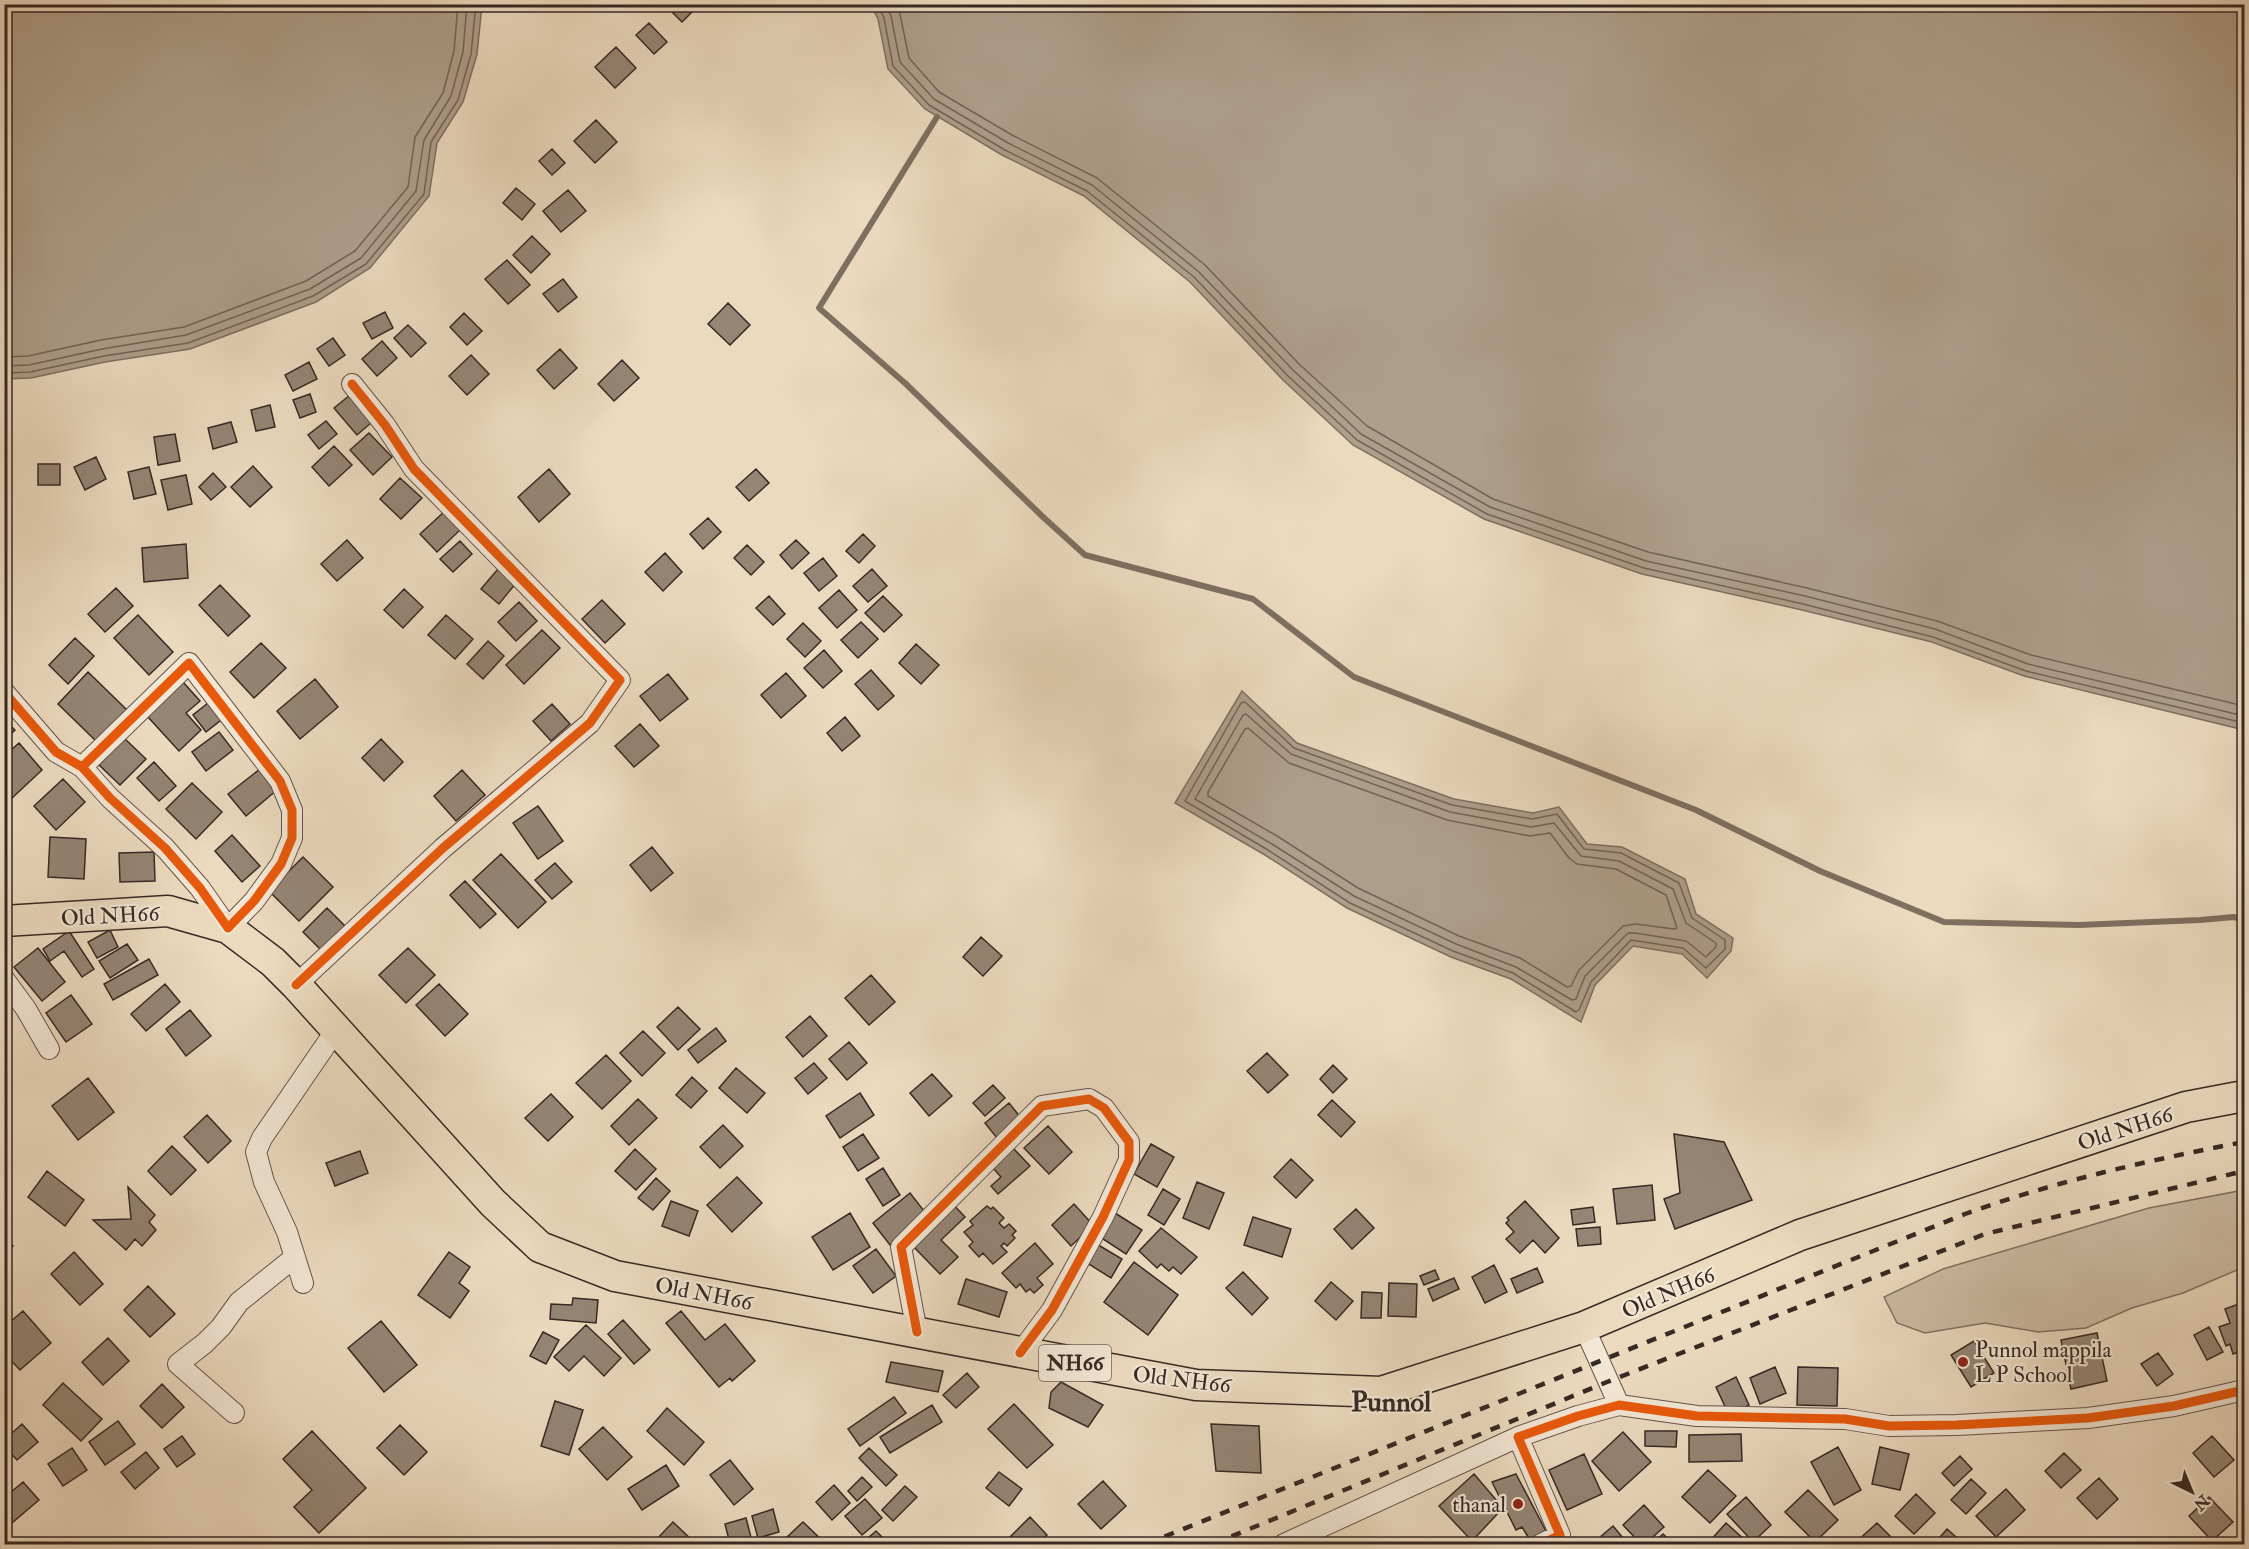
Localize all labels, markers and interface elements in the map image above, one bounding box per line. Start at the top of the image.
street label: Old NH66 [60,899,162,933]
street label: Old NH66 [2074,1100,2178,1158]
street label: Old NH66 [1617,1260,1721,1325]
street label: Old NH66 [653,1271,757,1318]
place label: Punnol mappila L P School [1975,1336,2112,1389]
road number: NH66 [1039,1345,1111,1381]
marker: Punnol mappila L P School [1956,1355,1970,1369]
street label: Old NH66 [1131,1360,1234,1400]
district label: Punnol [1351,1385,1432,1420]
north arrow [2162,1462,2222,1522]
text: N [2189,1489,2214,1515]
place label: thanal [1452,1491,1506,1519]
marker: thanal [1511,1497,1525,1511]

